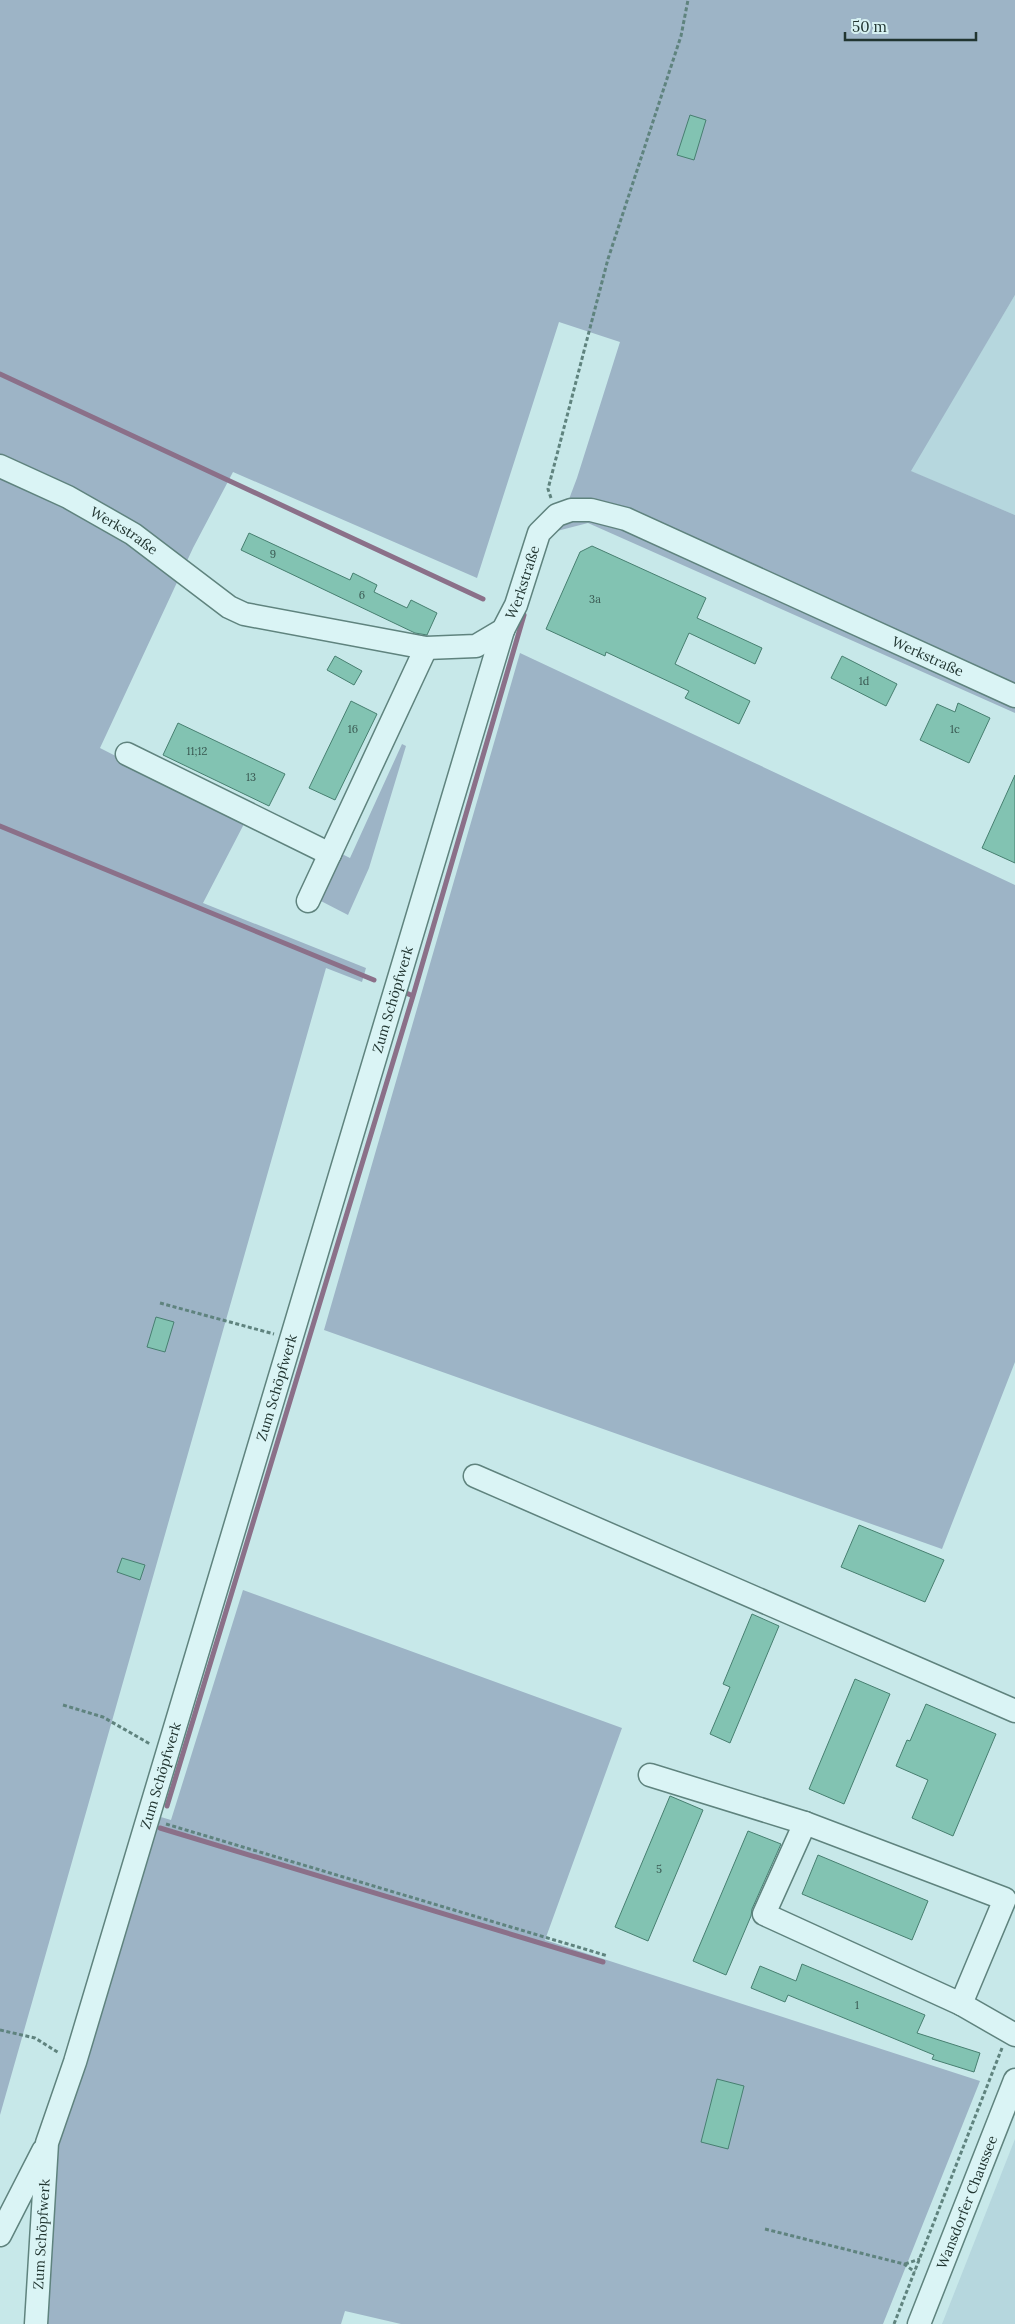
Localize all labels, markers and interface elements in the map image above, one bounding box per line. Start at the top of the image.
scale bar [845,10,976,42]
text: 50 m [852,17,887,36]
street label: Werkstraße [87,502,162,559]
street label: Werkstraße [501,543,544,622]
house number: 9 [270,547,276,561]
house number: 6 [359,588,365,602]
house number: 3a [589,592,601,606]
street label: Werkstraße [889,632,967,681]
house number: 1d [859,674,870,688]
house number: 16 [348,722,358,736]
house number: 1c [950,722,960,736]
house number: 11;12 [187,744,207,758]
house number: 13 [246,770,256,784]
street label: Zum Schöpfwerk [368,943,417,1055]
street label: Zum Schöpfwerk [252,1332,301,1443]
street label: Zum Schöpfwerk [136,1720,185,1831]
house number: 5 [656,1862,662,1876]
house number: 1 [855,1998,859,2012]
street label: Wansdorfer Chaussee [933,2132,1001,2271]
street label: Zum Schöpfwerk [29,2178,54,2290]

